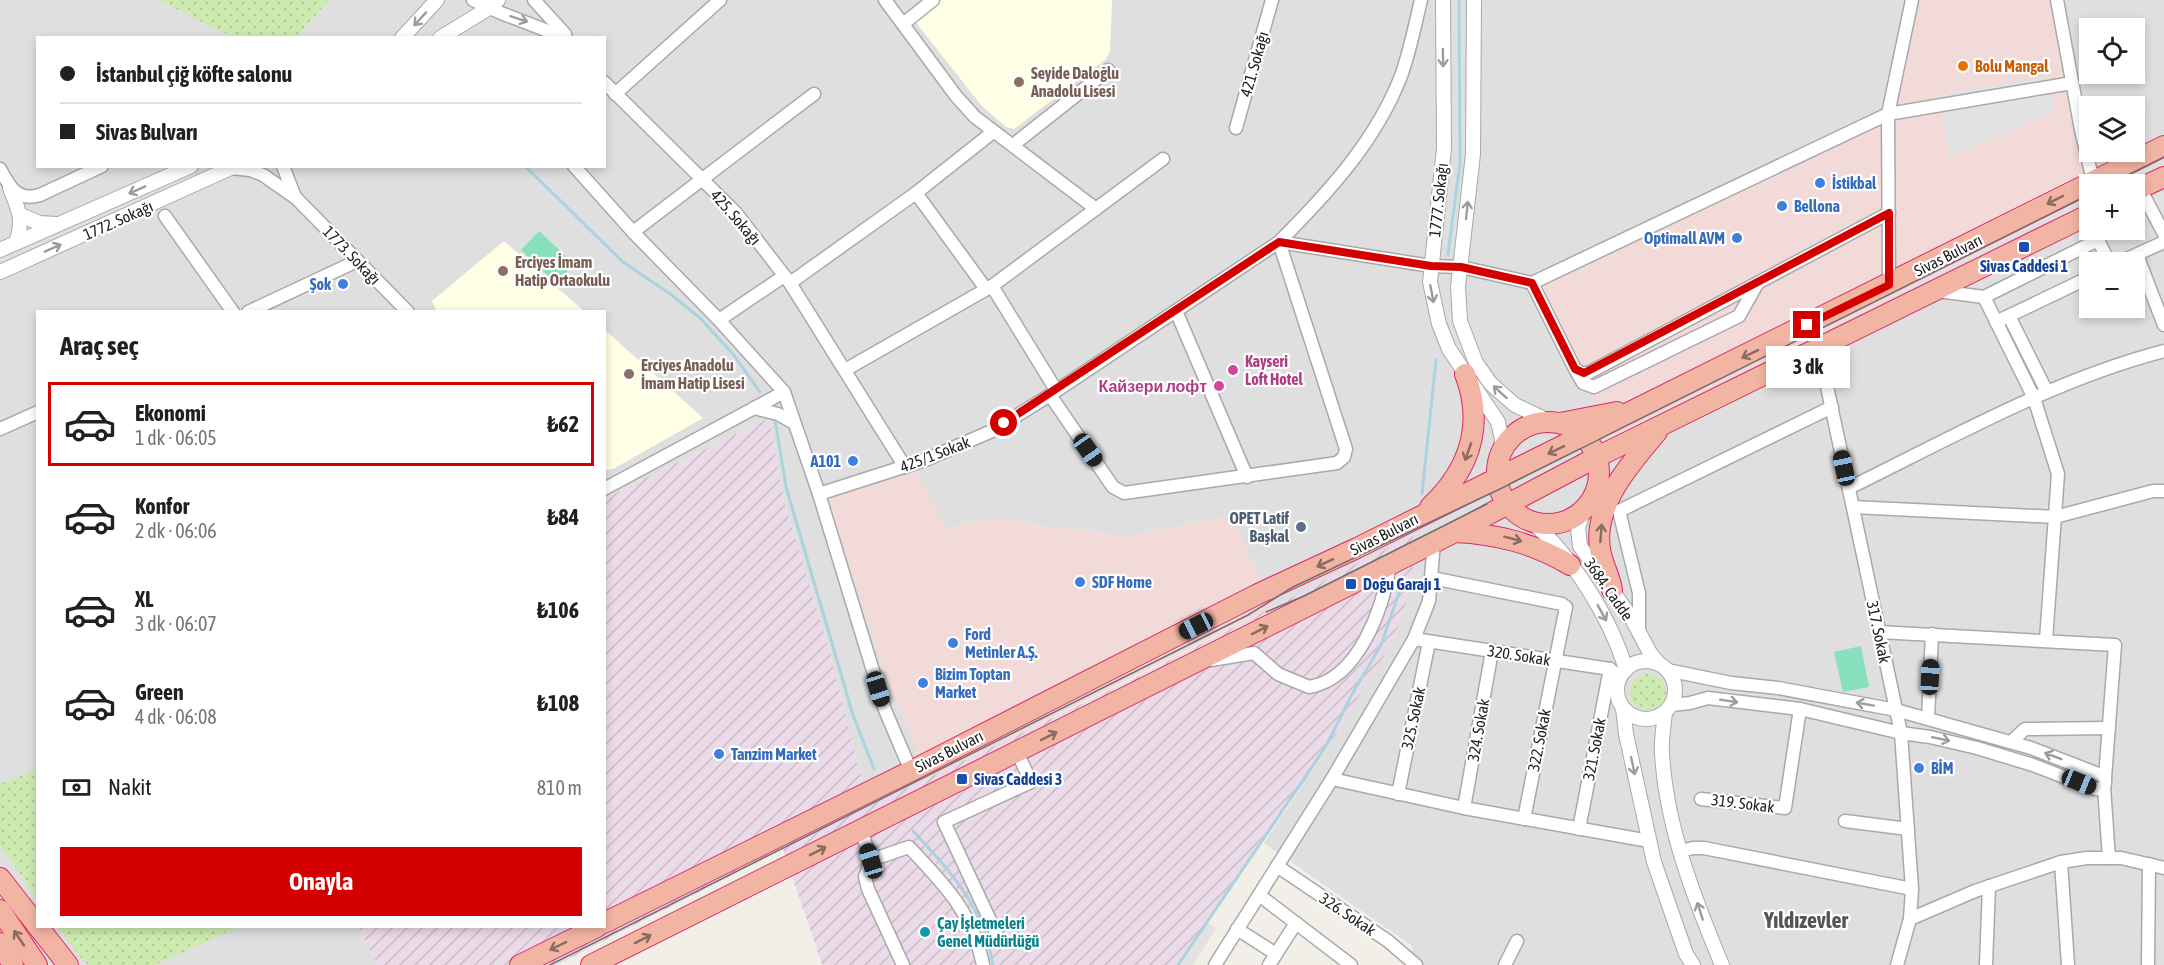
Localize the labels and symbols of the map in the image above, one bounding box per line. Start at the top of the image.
one-way arrow [413,12,427,27]
one-way arrow [509,14,528,25]
street label: 421. Sokağı [1236,29,1273,99]
one-way arrow [1437,48,1449,68]
place label: Bolu Mangal [1975,57,2049,75]
marker: Bolu Mangal [1956,59,1970,73]
place label: Seyide Daloğlu Anadolu Lisesi [1030,64,1119,100]
marker: Seyide Daloğlu Anadolu Lisesi [1012,75,1026,89]
street label: 1777. Sokağı [1425,162,1452,238]
place label: İstikbal [1832,174,1877,192]
marker: İstikbal [1813,176,1827,190]
one-way arrow [129,185,147,196]
street label: 425. Sokağı [707,186,765,249]
one-way arrow [2047,195,2065,207]
street label: 1772. Sokağı [80,197,156,244]
place label: Bellona [1794,197,1840,215]
marker: Bellona [1775,199,1789,213]
one-way arrow [1462,201,1473,221]
street label: 1773. Sokağı [319,222,384,289]
place label: Optimall AVM [1644,229,1725,247]
street label: Sivas Bulvarı [1911,230,1985,280]
marker: Optimall AVM [1730,231,1744,245]
marker: Sivas Caddesi 1 [2017,240,2031,254]
one-way arrow [44,242,62,254]
place label: Erciyes İmam Hatip Ortaokulu [515,253,610,289]
place label: Sivas Caddesi 1 [1980,257,2069,275]
marker: Erciyes İmam Hatip Ortaokulu [496,264,510,278]
place label: Şok [310,275,332,293]
marker: Şok [336,277,350,291]
one-way arrow [1427,284,1438,304]
route end [1793,311,1820,338]
callout: 3 dk [1765,346,1849,388]
one-way arrow [1741,348,1759,360]
place label: Kayseri Loft Hotel [1245,352,1303,388]
place label: Erciyes Anadolu İmam Hatip Lisesi [641,356,745,392]
marker: Kayseri Loft Hotel [1226,363,1240,377]
marker: Erciyes Anadolu İmam Hatip Lisesi [622,367,636,381]
place label: Кайзери лофт [1099,377,1207,395]
marker: Кайзери лофт [1212,379,1226,393]
one-way arrow [1493,385,1508,399]
route start [990,409,1017,436]
car [1070,430,1106,470]
street label: 425/1 Sokak [897,432,973,476]
one-way arrow [1461,442,1472,461]
one-way arrow [1547,444,1565,456]
car [1831,449,1857,487]
place label: A101 [810,452,841,470]
marker: A101 [846,454,860,468]
place label: OPET Latif Başkal [1229,509,1290,545]
street label: Sivas Bulvarı [1347,509,1421,559]
marker: OPET Latif Başkal [1294,520,1308,534]
one-way arrow [1596,524,1607,544]
one-way arrow [1503,534,1522,545]
street label: 3684. Cadde [1581,554,1637,624]
one-way arrow [1316,558,1334,570]
place label: SDF Home [1092,573,1152,591]
marker: SDF Home [1073,575,1087,589]
place label: Doğu Garajı 1 [1363,575,1442,593]
marker: Doğu Garajı 1 [1344,577,1358,591]
street label: 317. Sokak [1864,599,1894,665]
one-way arrow [1597,604,1608,622]
car [1176,610,1216,642]
one-way arrow [1251,623,1269,635]
place label: Ford Metinler A.Ş. [965,625,1038,661]
marker: Ford Metinler A.Ş. [946,636,960,650]
street label: 320. Sokak [1486,641,1552,669]
car [1920,659,1940,695]
place label: Bizim Toptan Market [935,665,1011,701]
car [864,669,892,709]
marker: Bizim Toptan Market [916,676,930,690]
street label: 325. Sokak [1398,685,1428,751]
one-way arrow [1718,696,1738,707]
street label: 324. Sokak [1464,697,1492,763]
one-way arrow [1856,698,1876,709]
street label: 322. Sokak [1524,707,1554,773]
street label: 321. Sokak [1579,716,1609,782]
street label: Sivas Bulvarı [912,726,986,776]
one-way arrow [1039,730,1057,742]
one-way arrow [1931,734,1950,746]
place label: Tanzim Market [731,745,817,763]
marker: Tanzim Market [712,747,726,761]
one-way arrow [2044,750,2063,761]
one-way arrow [1628,755,1639,775]
place label: BİM [1931,759,1953,777]
marker: BİM [1912,761,1926,775]
car [2059,767,2099,797]
place label: Sivas Caddesi 3 [974,770,1062,788]
marker: Sivas Caddesi 3 [955,772,969,786]
street label: 319. Sokak [1710,790,1776,816]
car [857,841,885,881]
one-way arrow [808,845,826,857]
street label: 326. Sokak [1317,889,1379,939]
one-way arrow [1693,902,1704,921]
district label: Yıldızevler [1763,907,1848,933]
place label: Çay İşletmeleri Genel Müdürlüğü [937,914,1040,950]
marker: Çay İşletmeleri Genel Müdürlüğü [918,925,932,939]
one-way arrow [12,929,25,946]
one-way arrow [634,933,652,944]
one-way arrow [550,941,568,952]

